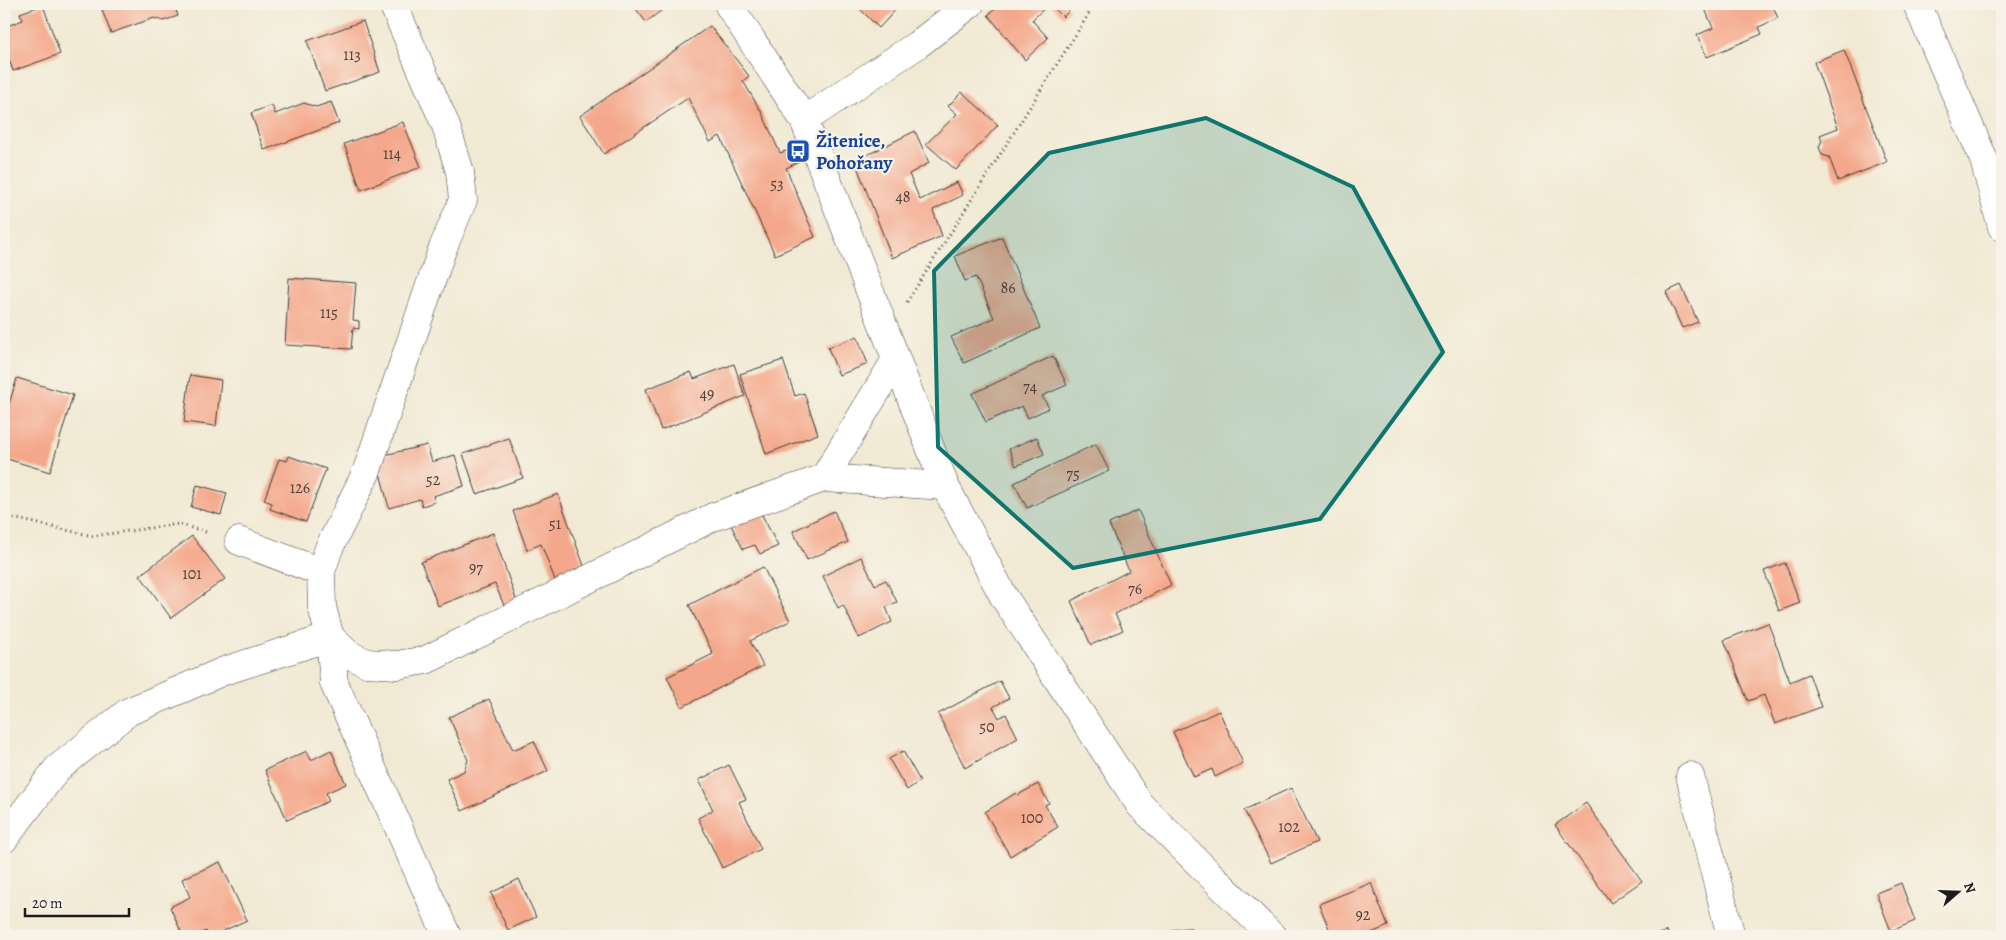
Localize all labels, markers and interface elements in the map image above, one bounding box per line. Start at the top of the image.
house number: 113 [343,44,361,66]
place label: Žitenice, Pohořany [816,128,893,176]
bus stop icon: Žitenice, Pohořany [785,138,811,164]
house number: 114 [383,143,401,165]
house number: 53 [770,173,784,195]
house number: 48 [895,186,911,208]
house number: 86 [1000,277,1016,299]
house number: 115 [320,302,338,324]
house number: 74 [1023,376,1037,398]
house number: 49 [700,383,714,405]
house number: 75 [1066,463,1080,485]
house number: 52 [426,469,441,491]
house number: 126 [290,477,310,499]
house number: 51 [549,513,562,535]
house number: 97 [469,557,483,579]
house number: 101 [182,563,202,585]
house number: 76 [1128,578,1142,600]
house number: 50 [979,716,995,738]
house number: 100 [1021,807,1043,829]
house number: 102 [1278,816,1300,838]
north arrow [1934,868,1984,918]
text: N [1959,880,1980,896]
scale bar [25,885,129,917]
text: 20 m [32,893,63,913]
house number: 92 [1356,904,1371,926]

